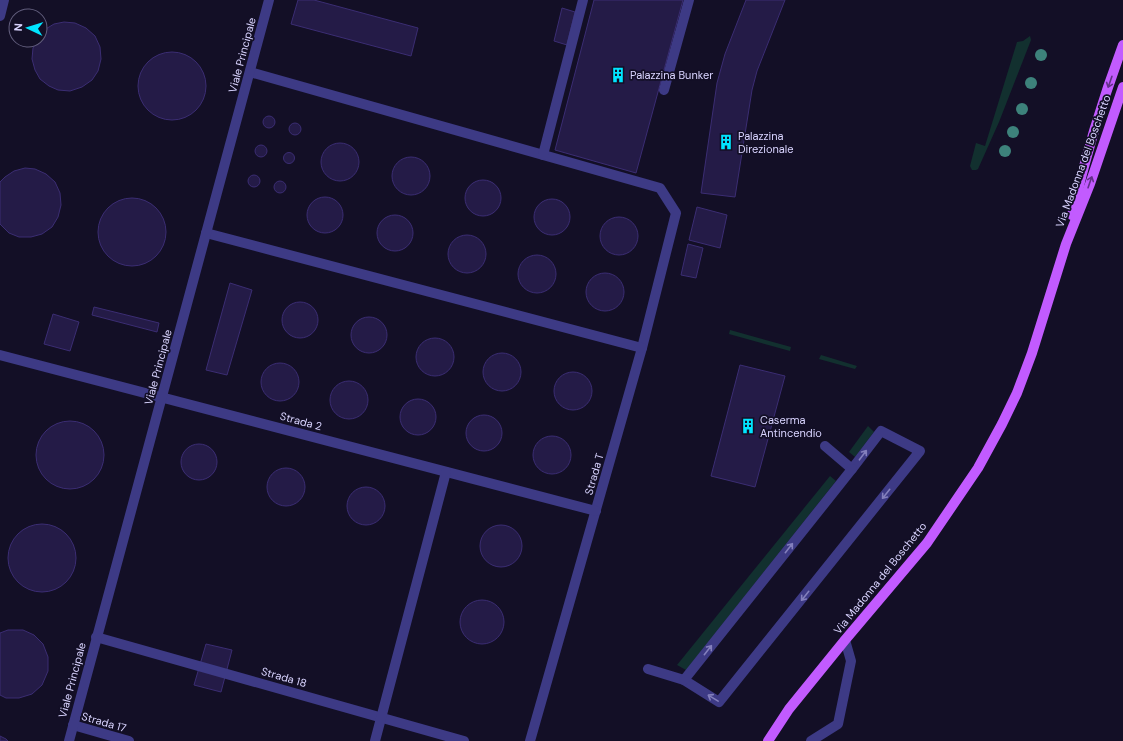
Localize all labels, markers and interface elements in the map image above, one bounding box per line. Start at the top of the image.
north arrow [8,8,48,48]
street label: Viale Principale [225,16,259,94]
text: N [11,23,25,32]
building icon: Palazzina Bunker [609,66,627,84]
place label: Palazzina Bunker [630,68,713,82]
one-way arrow [1105,75,1113,87]
street label: Via Madonna del Boschetto [1052,93,1114,229]
place label: Palazzina Direzionale [738,129,794,156]
building icon: Palazzina Direzionale [717,133,735,151]
one-way arrow [1087,176,1095,188]
street label: Viale Principale [141,328,175,406]
street label: Strada 2 [278,409,324,433]
place label: Caserma Antincendio [760,413,822,440]
building icon: Caserma Antincendio [739,417,757,435]
one-way arrow [858,449,867,460]
street label: Strada T [581,452,607,496]
one-way arrow [882,489,890,500]
street label: Via Madonna del Boschetto [831,519,929,637]
one-way arrow [785,543,793,554]
one-way arrow [800,590,809,601]
street label: Viale Principale [55,641,89,719]
one-way arrow [704,644,712,655]
street label: Strada 18 [260,664,308,690]
one-way arrow [707,693,719,701]
street label: Strada 17 [80,709,128,735]

